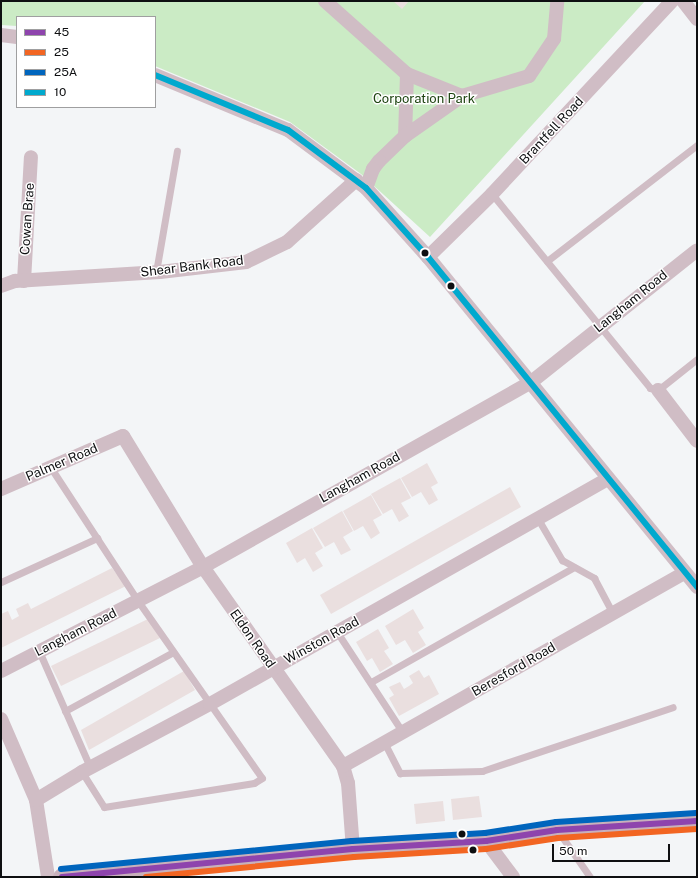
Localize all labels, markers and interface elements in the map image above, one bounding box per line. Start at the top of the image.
legend [16,16,156,108]
text: 45 [54,25,69,39]
text: 25 [54,45,69,59]
text: 25A [54,65,77,79]
text: 10 [54,85,66,99]
park label: Corporation Park [373,91,475,107]
street label: Brantfell Road [517,94,587,168]
street label: Cowan Brae [18,182,38,256]
unlabelled marker [420,248,430,258]
street label: Shear Bank Road [140,253,244,281]
street label: Langham Road [591,268,671,336]
unlabelled marker [446,281,456,291]
street label: Palmer Road [24,441,100,485]
street label: Langham Road [317,449,403,507]
street label: Langham Road [32,606,120,660]
street label: Eldon Road [226,607,278,671]
street label: Winston Road [282,614,362,668]
street label: Beresford Road [469,640,559,700]
unlabelled marker [457,829,467,839]
scale bar [554,836,672,862]
text: 50 m [559,844,587,858]
unlabelled marker [468,845,478,855]

